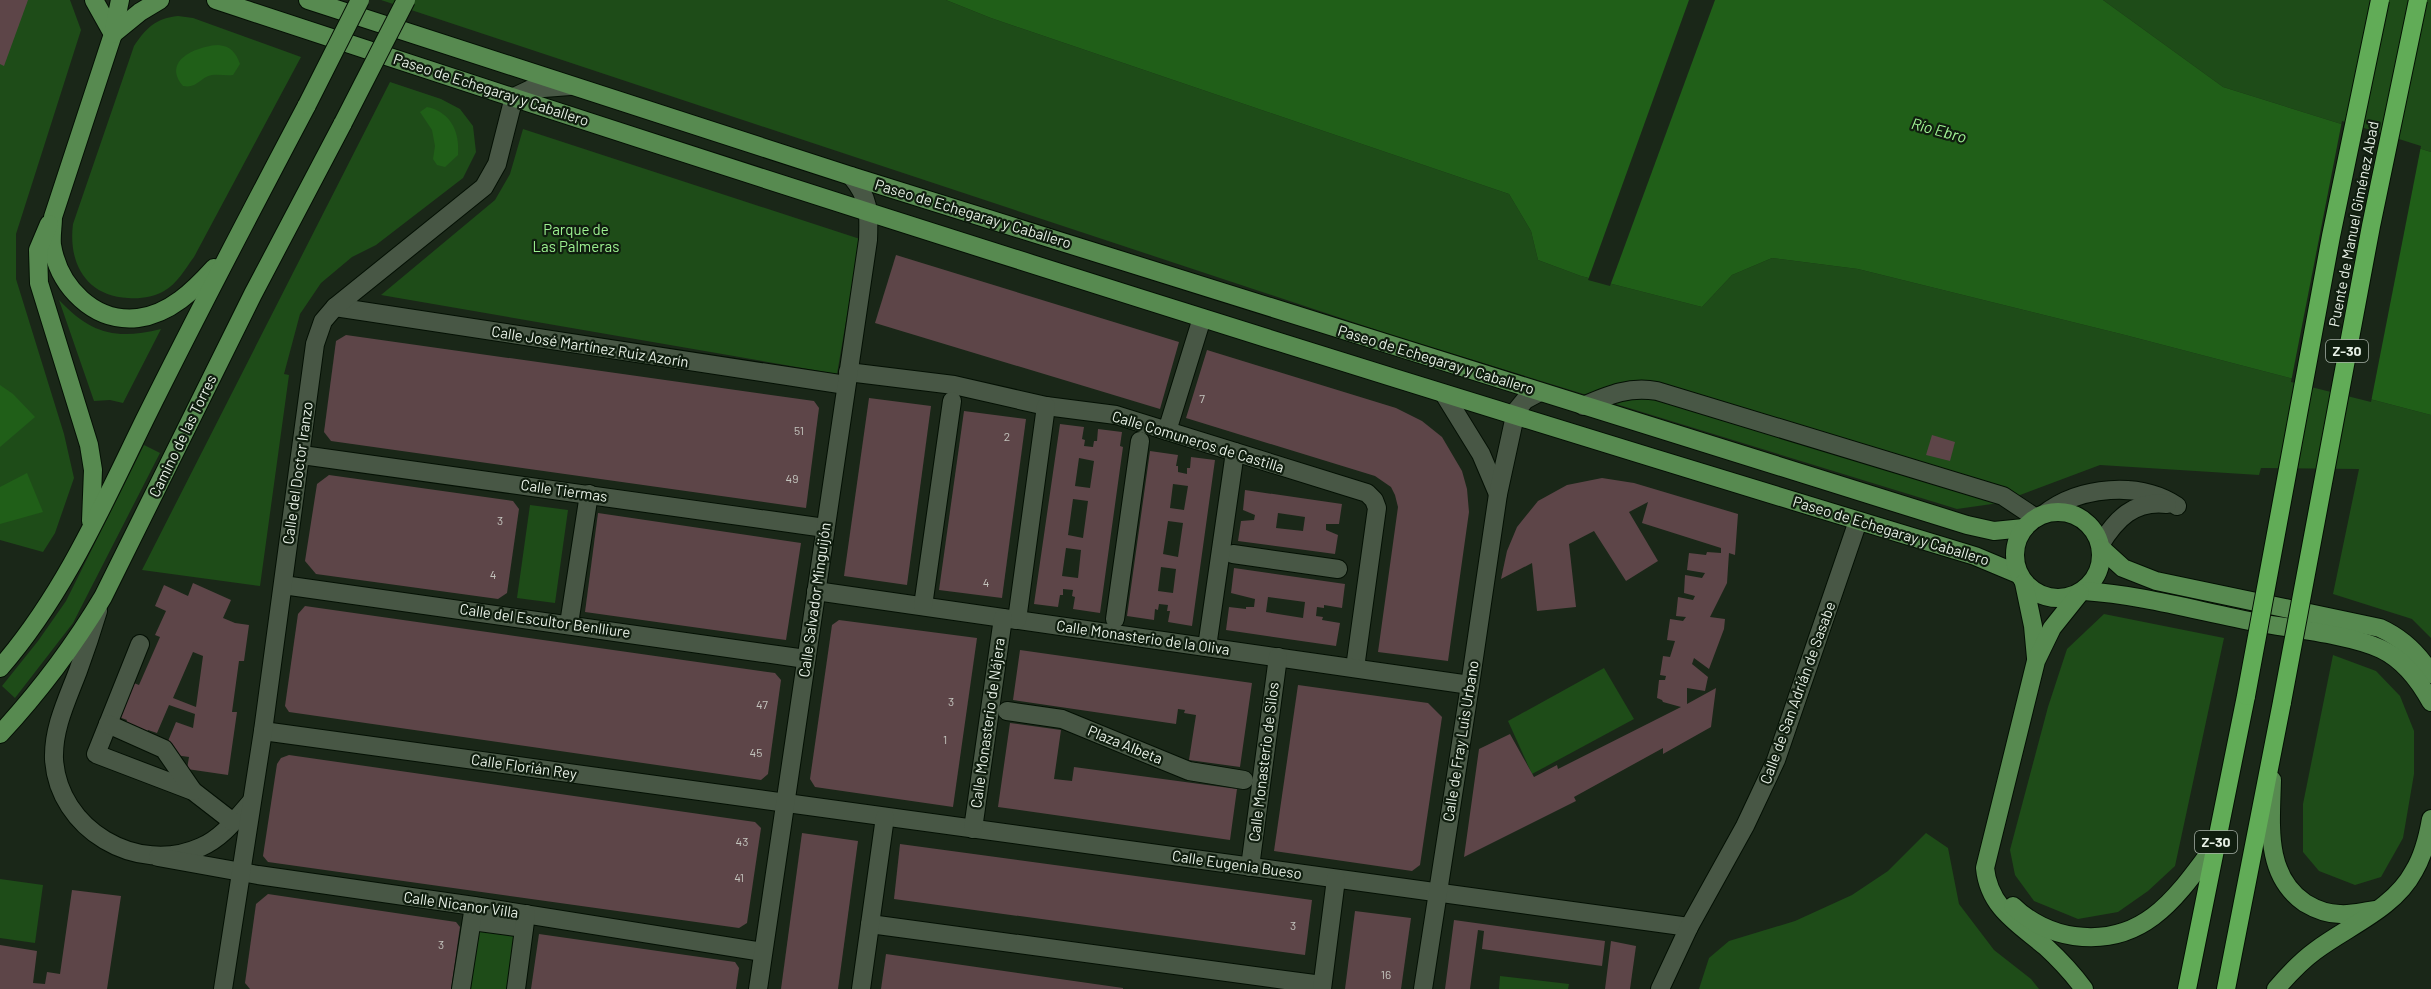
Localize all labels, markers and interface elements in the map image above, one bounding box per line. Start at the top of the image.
street label: Paseo de Echegaray y Caballero [391,49,591,129]
water label: Río Ebro [1910,113,1969,146]
street label: Puente de Manuel Giménez Abad [2324,119,2382,328]
street label: Paseo de Echegaray y Caballero [873,175,1074,252]
park label: Parque de Las Palmeras [533,220,619,255]
street label: Paseo de Echegaray y Caballero [1336,321,1537,398]
street label: Calle José Martínez Ruiz Azorín [490,322,690,370]
road number: Z-30 [2326,340,2368,362]
street label: Camino de las Torres [145,371,220,500]
house number: 7 [1199,391,1205,405]
street label: Calle del Doctor Iranzo [278,400,316,546]
street label: Calle Comuneros de Castilla [1110,406,1286,476]
house number: 51 [794,423,804,437]
house number: 2 [1004,429,1010,443]
house number: 49 [786,471,798,485]
street label: Calle Tiermas [520,475,609,505]
street label: Paseo de Echegaray y Caballero [1791,492,1992,569]
house number: 3 [497,513,503,527]
street label: Calle Salvador Minguijón [794,521,834,678]
house number: 4 [490,567,496,581]
house number: 4 [983,575,989,589]
street label: Calle del Escultor Benlliure [459,599,632,641]
street label: Calle de San Adrián de Sasabe [1756,599,1839,786]
street label: Calle Monasterio de la Oliva [1055,616,1231,658]
street label: Calle Monasterio de Nájera [966,637,1008,809]
street label: Calle de Fray Luis Urbano [1438,659,1482,823]
street label: Calle Monasterio de Silos [1244,681,1282,843]
house number: 3 [948,694,954,708]
house number: 47 [756,697,768,711]
street label: Plaza Albeta [1085,721,1165,767]
house number: 1 [943,732,947,746]
house number: 45 [750,745,762,759]
street label: Calle Florián Rey [470,750,578,782]
road number: Z-30 [2195,831,2237,853]
house number: 43 [736,834,748,848]
street label: Calle Eugenia Bueso [1171,846,1303,882]
house number: 41 [734,870,744,884]
street label: Calle Nicanor Villa [403,887,520,921]
house number: 3 [1290,918,1296,932]
house number: 3 [438,937,444,951]
house number: 16 [1381,967,1391,981]

